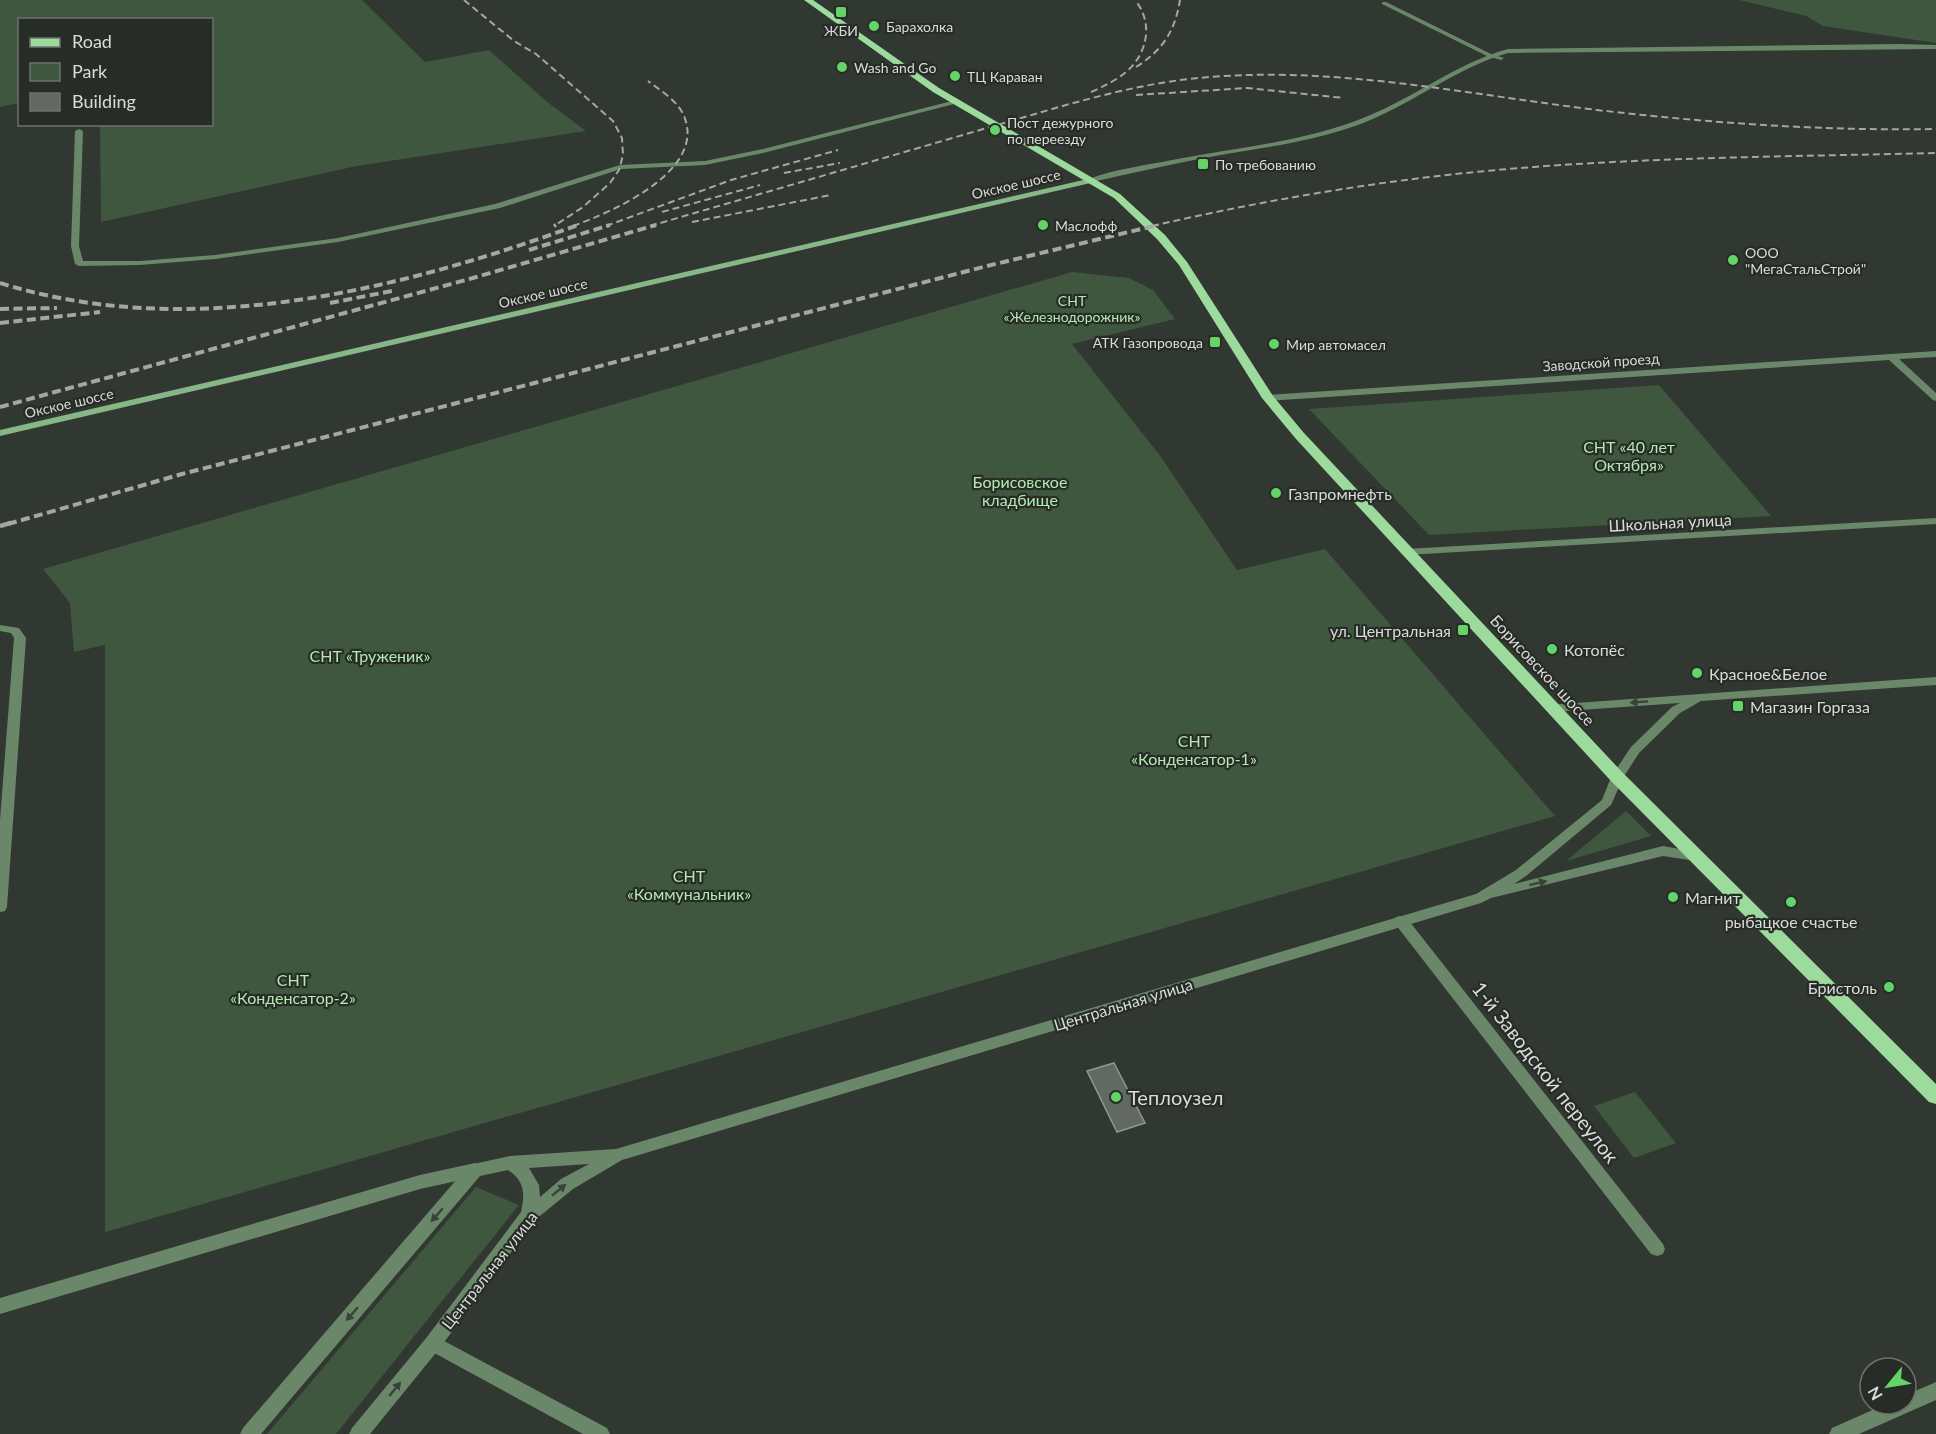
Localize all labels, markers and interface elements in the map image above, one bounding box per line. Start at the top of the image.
marker: ЖБИ [834,5,848,19]
legend [18,18,213,126]
place label: Барахолка [886,18,953,35]
marker: Барахолка [867,19,881,33]
place label: ЖБИ [824,22,858,39]
text: Road [72,30,112,52]
place label: Wash and Go [854,59,936,76]
text: Park [72,60,108,82]
marker: Wash and Go [835,60,849,74]
place label: ТЦ Караван [967,68,1043,85]
marker: ТЦ Караван [948,69,962,83]
text: Building [72,90,136,112]
place label: Пост дежурного по переезду [1007,114,1114,147]
marker: Пост дежурного по переезду [988,123,1002,137]
place label: По требованию [1215,156,1316,173]
marker: По требованию [1196,157,1210,171]
street label: Окское шоссе [970,166,1062,202]
place label: Маслофф [1055,217,1117,234]
marker: Маслофф [1036,218,1050,232]
place label: ООО "МегаСтальСтрой" [1745,244,1866,277]
marker: ООО "МегаСтальСтрой" [1726,253,1740,267]
street label: Окское шоссе [497,275,589,311]
park label: СНТ «Железнодорожник» [1003,292,1141,325]
place label: АТК Газопровода [1093,334,1203,351]
marker: АТК Газопровода [1208,335,1222,349]
place label: Мир автомасел [1286,336,1386,353]
marker: Мир автомасел [1267,337,1281,351]
street label: Заводской проезд [1542,349,1660,375]
street label: Окское шоссе [23,385,115,421]
park label: СНТ «40 лет Октября» [1583,437,1675,474]
park label: Борисовское кладбище [973,472,1067,509]
place label: Газпромнефть [1288,484,1392,503]
marker: Газпромнефть [1269,486,1283,500]
street label: Школьная улица [1608,509,1732,535]
street label: Борисовское шоссе [1487,611,1599,729]
place label: ул. Центральная [1330,621,1451,640]
marker: ул. Центральная [1456,623,1470,637]
place label: Котопёс [1564,640,1625,659]
marker: Котопёс [1545,642,1559,656]
park label: СНТ «Труженик» [310,646,431,665]
place label: Красное&Белое [1709,664,1827,683]
marker: Красное&Белое [1690,666,1704,680]
one-way arrow [1630,697,1649,707]
place label: Магазин Горгаза [1750,697,1870,716]
marker: Магазин Горгаза [1731,699,1745,713]
park label: СНТ «Конденсатор-1» [1131,731,1257,768]
park label: СНТ «Коммунальник» [627,866,751,903]
one-way arrow [1529,878,1547,888]
place label: Магнит [1685,888,1741,907]
marker: Магнит [1666,890,1680,904]
marker: рыбацкое счастье [1784,895,1798,909]
place label: рыбацкое счастье [1725,912,1857,931]
park label: СНТ «Конденсатор-2» [230,970,356,1007]
street label: Центральная улица [1051,974,1195,1034]
street label: 1-й Заводской переулок [1468,977,1625,1168]
place label: Бристоль [1808,978,1877,997]
marker: Бристоль [1882,980,1896,994]
place label: Теплоузел [1128,1085,1223,1109]
marker: Теплоузел [1109,1090,1123,1104]
one-way arrow [551,1184,567,1197]
one-way arrow [430,1207,444,1222]
street label: Центральная улица [437,1207,541,1333]
one-way arrow [345,1306,359,1321]
north arrow [1858,1356,1918,1416]
one-way arrow [389,1381,402,1397]
text: N [1863,1384,1886,1404]

